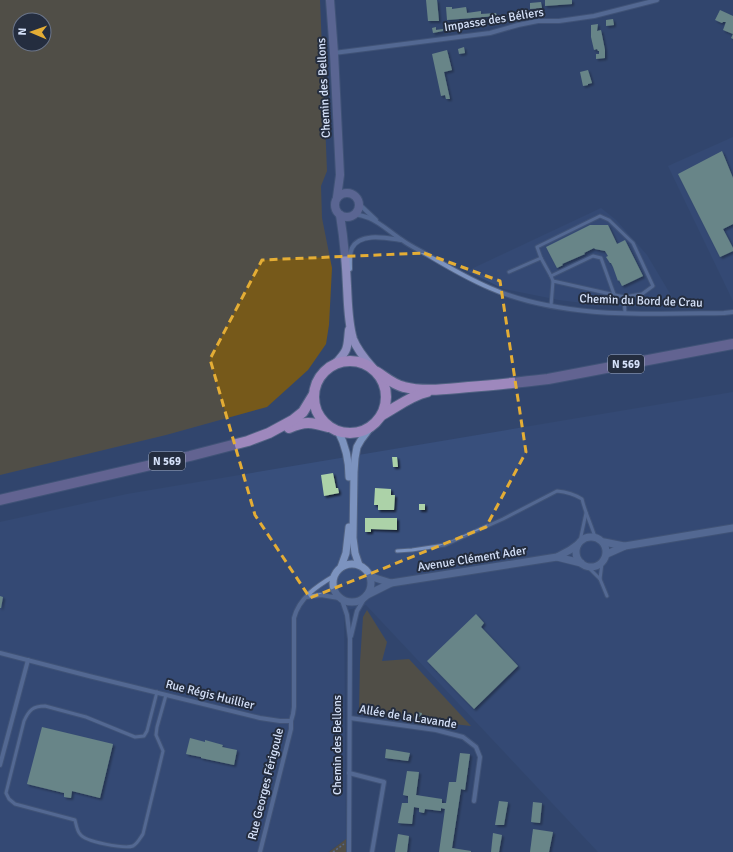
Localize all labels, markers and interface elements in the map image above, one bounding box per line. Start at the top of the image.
street label: Impasse des Béliers [443,5,545,35]
north arrow [12,12,52,52]
text: N [16,28,29,36]
street label: Chemin des Bellons [314,38,334,138]
street label: Chemin du Bord de Crau [579,291,703,311]
road number: N 569 [608,355,644,373]
road number: N 569 [149,452,185,470]
street label: Avenue Clément Ader [417,543,528,575]
street label: Rue Régis Huillier [164,677,257,713]
street label: Chemin des Bellons [330,695,345,795]
street label: Allée de la Lavande [358,702,458,732]
street label: Rue Georges Férigoule [245,726,287,842]

